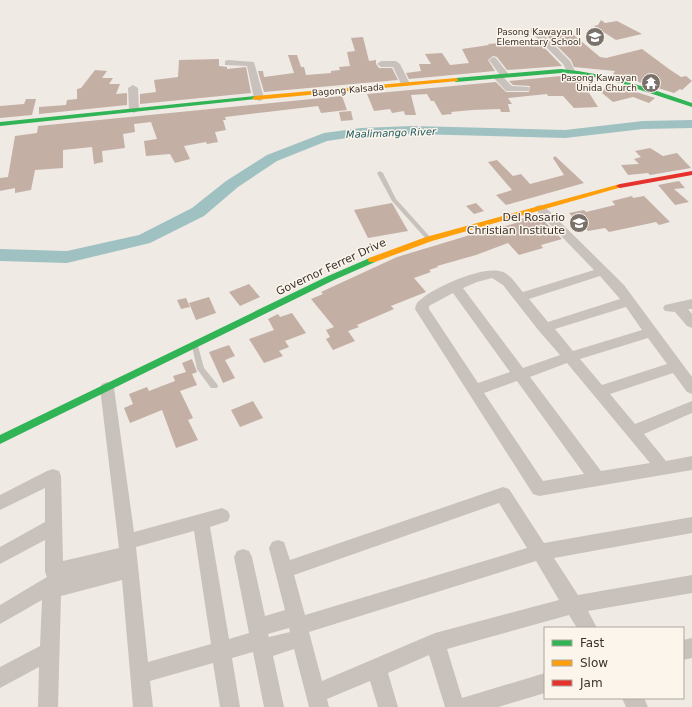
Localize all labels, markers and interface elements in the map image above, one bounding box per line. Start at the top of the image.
school or university icon: Pasong Kawayan II Elementary School [584,26,606,48]
place label: Pasong Kawayan II Elementary School [496,27,581,47]
temple icon: Pasong Kawayan Unida Church [640,72,662,94]
place label: Pasong Kawayan Unida Church [561,73,637,93]
street label: Bagong Kalsada [312,82,384,98]
water label: Maalimango River [346,126,437,140]
place label: Del Rosario Christian Institute [467,211,565,237]
school or university icon: Del Rosario Christian Institute [568,212,590,234]
street label: Governor Ferrer Drive [274,236,388,298]
legend [544,627,684,699]
text: Fast [580,636,604,650]
text: Slow [580,656,608,670]
text: Jam [579,676,603,690]

